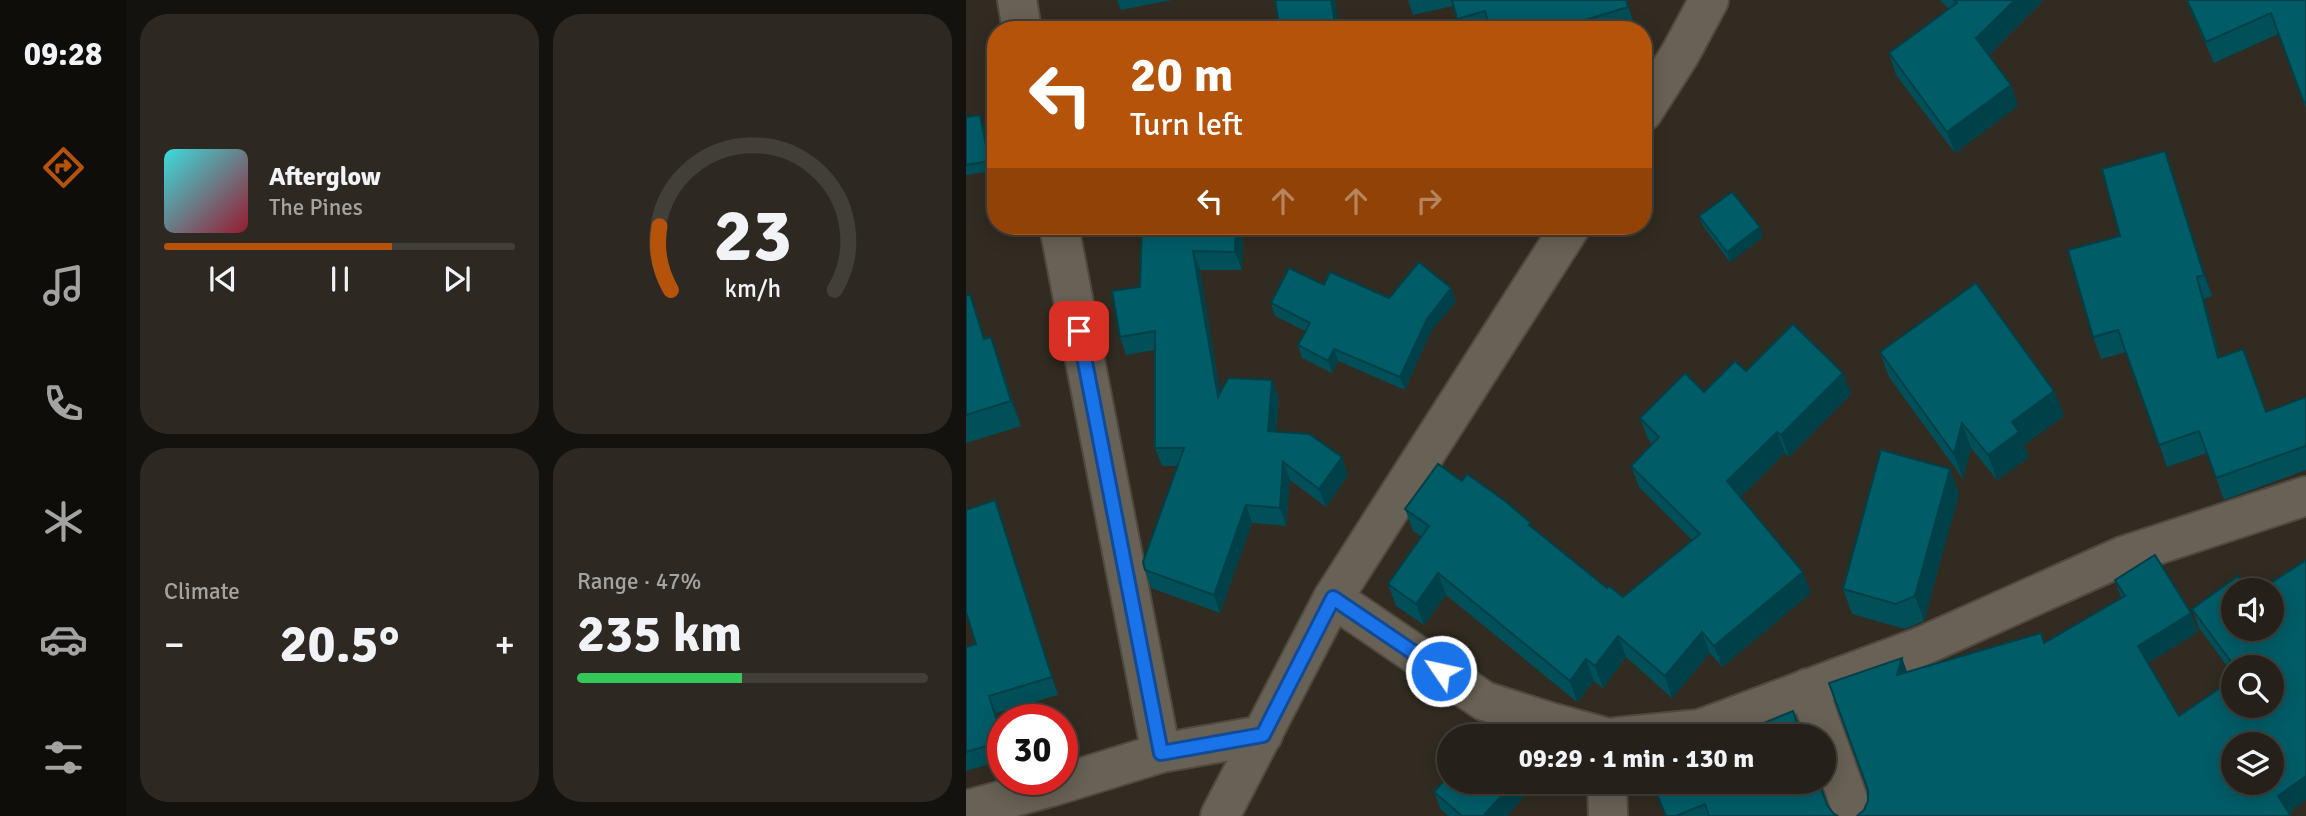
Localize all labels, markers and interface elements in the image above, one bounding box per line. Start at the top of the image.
text: 09:28 [24,35,102,74]
text: 20 m [1130,45,1233,105]
icon: left [1015,49,1106,140]
text: Turn left [1130,105,1243,144]
icon: directions [39,143,88,192]
text: Afterglow [269,161,381,193]
icon: left [1191,182,1229,220]
icon: ahead [1264,182,1302,220]
icon: ahead [1337,182,1375,220]
icon: right [1410,182,1448,220]
text: 23 [713,192,792,281]
text: The Pines [269,193,363,222]
icon: previous [204,260,242,298]
icon: pause [321,260,359,298]
icon: next [438,260,476,298]
icon: music [39,261,88,310]
text: km/h [724,273,781,304]
pin [1049,301,1109,361]
icon: arrive [1060,312,1098,350]
icon: phone [39,379,88,428]
icon: climate [39,497,88,546]
text: Range · 47% [577,567,701,596]
text: Climate [164,577,240,606]
map controls [2221,578,2284,795]
button: sound [2221,578,2284,641]
text: 235 km [577,602,742,666]
text: 20.5° [280,612,399,676]
icon: car [39,615,88,664]
text: − [164,621,185,668]
text: + [494,621,515,668]
position arrow [1404,634,1478,708]
button: search [2221,655,2284,718]
speed limit sign: 30 [987,704,1078,795]
button: layers [2221,732,2284,795]
icon: filters [39,733,88,782]
text: 09:29 · 1 min · 130 m [1519,743,1754,775]

